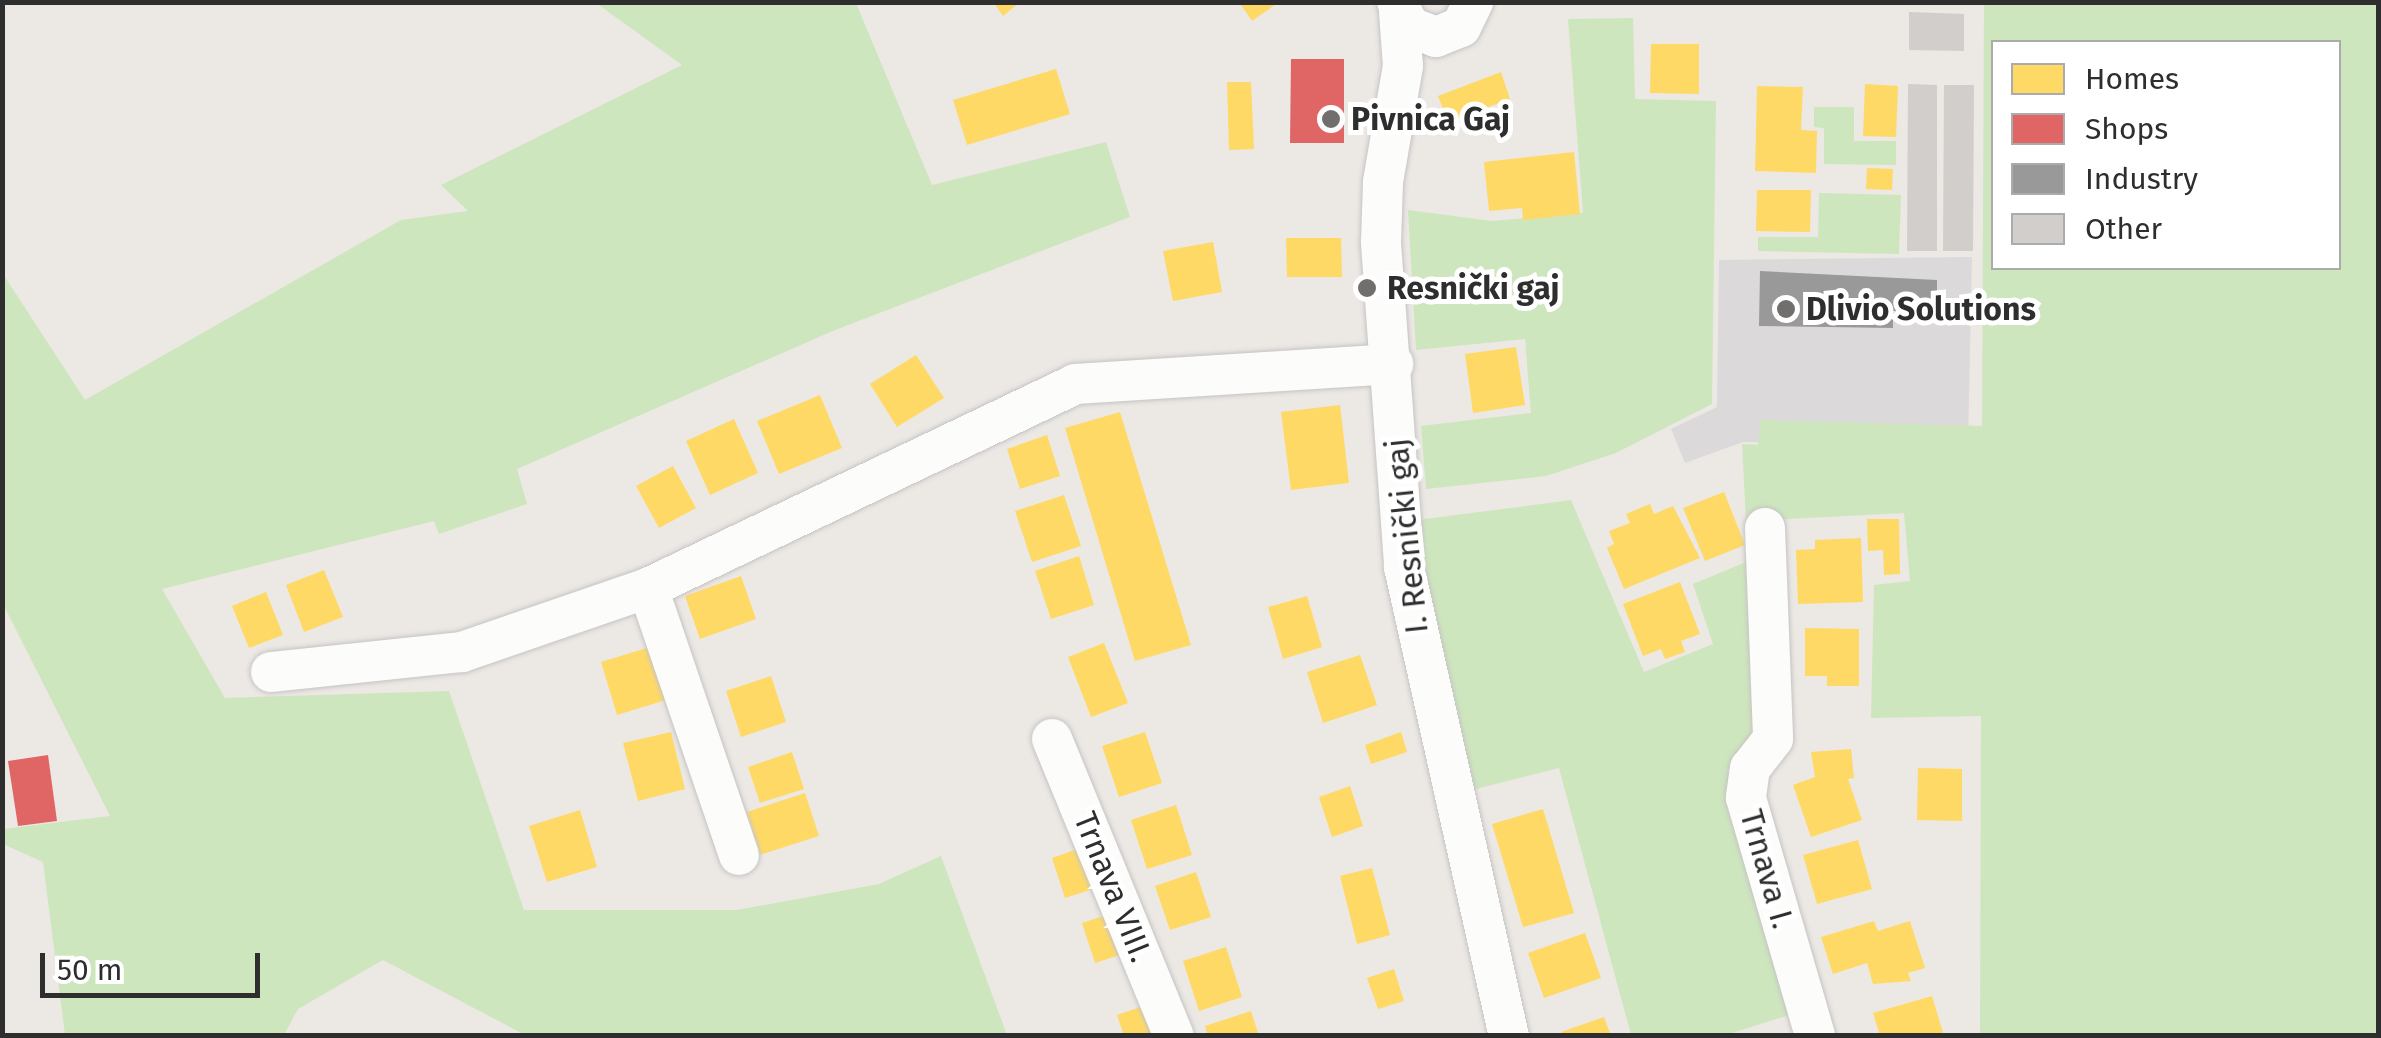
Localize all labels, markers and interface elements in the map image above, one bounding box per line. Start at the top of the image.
legend [1991,40,2341,270]
text: Homes [2085,61,2179,97]
place label: Pivnica Gaj [1351,100,1510,138]
marker: Pivnica Gaj [1320,108,1342,130]
text: Shops [2085,111,2168,147]
text: Industry [2085,161,2198,197]
text: Other [2085,211,2162,247]
place label: Resnički gaj [1387,269,1560,307]
marker: Resnički gaj [1356,277,1378,299]
place label: Dlivio Solutions [1806,290,2036,328]
marker: Dlivio Solutions [1775,298,1797,320]
street label: I. Resnički gaj [1378,437,1436,635]
street label: Trnava I. [1732,805,1802,933]
street label: Trnava VIII. [1066,806,1160,968]
scale bar [45,933,265,995]
text: 50 m [57,952,122,988]

